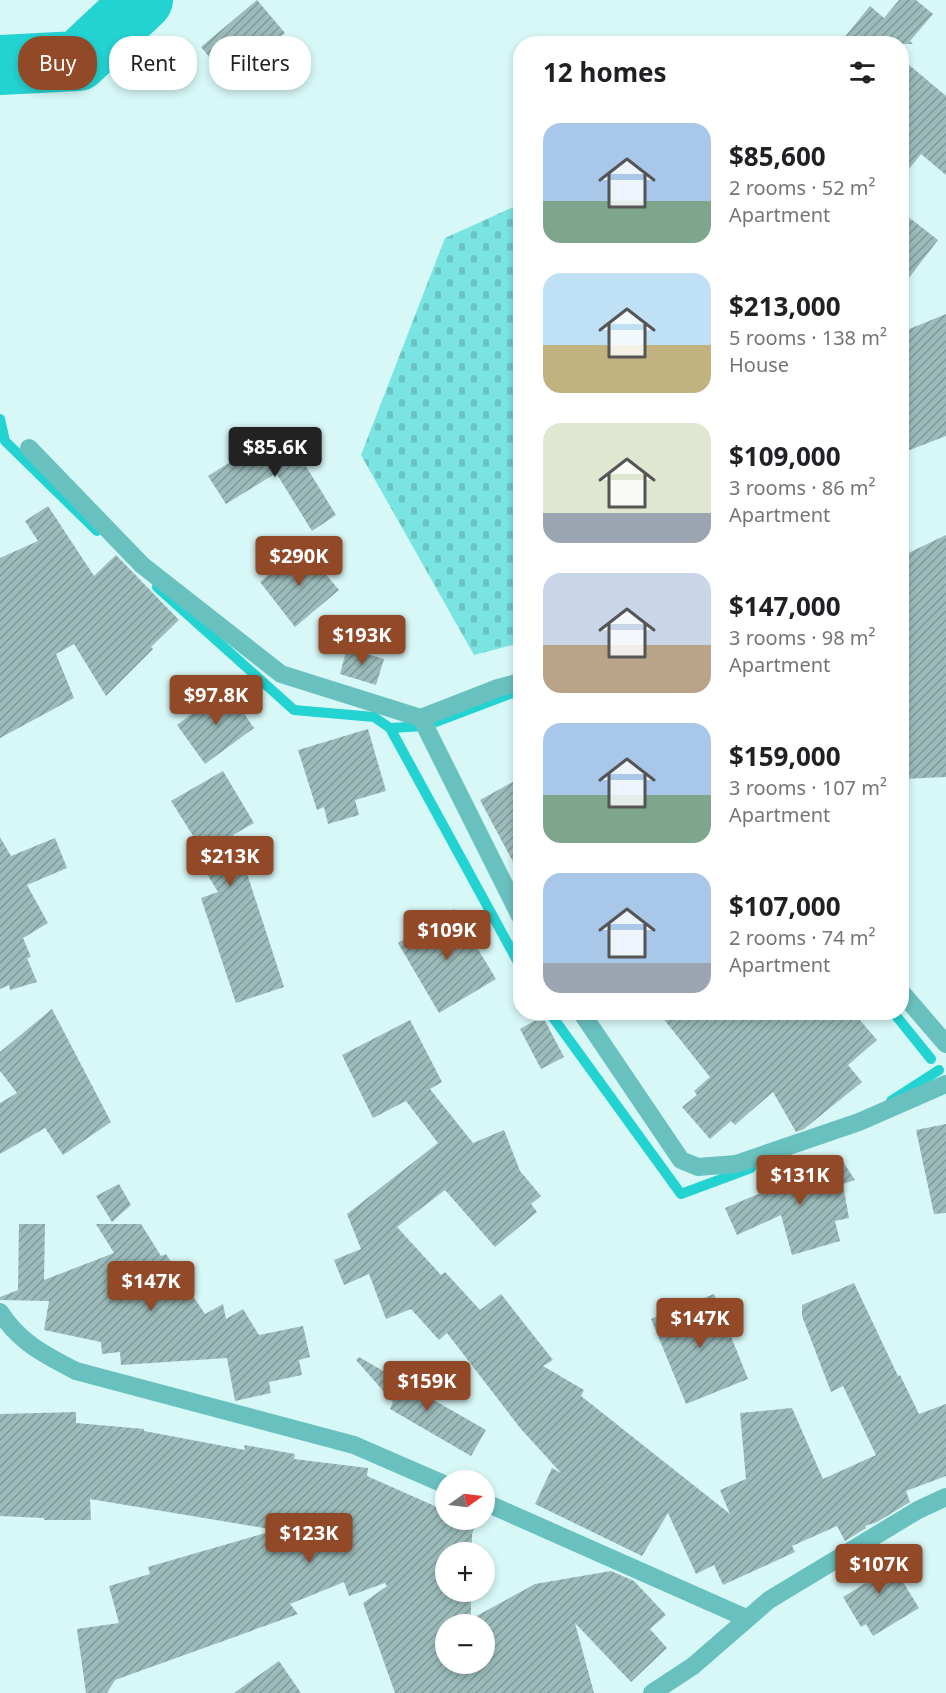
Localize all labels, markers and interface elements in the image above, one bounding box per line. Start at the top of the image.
chip: Buy [18,36,97,90]
chip: Rent [109,36,197,90]
chip: Filters [209,36,311,90]
text: 12 homes [543,54,667,90]
icon: filters [846,56,879,89]
text: $85,600 [729,138,826,174]
icon: home [591,147,663,219]
text: 2 rooms · 52 m² [729,174,876,201]
text: Apartment [729,201,830,228]
text: $213,000 [729,288,841,324]
icon: home [591,297,663,369]
text: 5 rooms · 138 m² [729,324,887,351]
text: House [729,351,789,378]
pin: $85.6K [226,427,324,478]
text: $85.6K [243,433,307,460]
text: $109,000 [729,438,841,474]
icon: home [591,447,663,519]
text: 3 rooms · 86 m² [729,474,876,501]
text: Apartment [729,501,830,528]
pin: $290K [257,536,341,587]
text: $290K [269,542,329,569]
text: $147,000 [729,588,841,624]
icon: home [591,597,663,669]
pin: $193K [320,615,404,666]
text: $193K [332,621,392,648]
text: 3 rooms · 98 m² [729,624,876,651]
text: Apartment [729,651,830,678]
pin: $97.8K [167,675,265,726]
text: $97.8K [184,681,248,708]
text: $159,000 [729,738,841,774]
icon: home [591,747,663,819]
text: 3 rooms · 107 m² [729,774,887,801]
text: Apartment [729,801,830,828]
pin: $213K [188,836,272,887]
text: $213K [200,842,260,869]
text: $107,000 [729,888,841,924]
icon: home [591,897,663,969]
pin: $109K [405,910,489,961]
text: $109K [417,916,477,943]
text: 2 rooms · 74 m² [729,924,876,951]
text: Apartment [729,951,830,978]
pin: $131K [758,1155,842,1206]
text: $131K [770,1161,830,1188]
pin: $147K [109,1261,193,1312]
text: $147K [121,1267,181,1294]
pin: $147K [658,1298,742,1349]
text: $147K [670,1304,730,1331]
pin: $159K [385,1361,469,1412]
text: $159K [397,1367,457,1394]
north arrow [435,1470,495,1530]
map controls [435,1470,495,1674]
pin: $123K [267,1513,351,1564]
text: $123K [279,1519,339,1546]
button: + [435,1542,495,1602]
pin: $107K [837,1544,921,1595]
text: $107K [849,1550,909,1577]
button: − [435,1614,495,1674]

